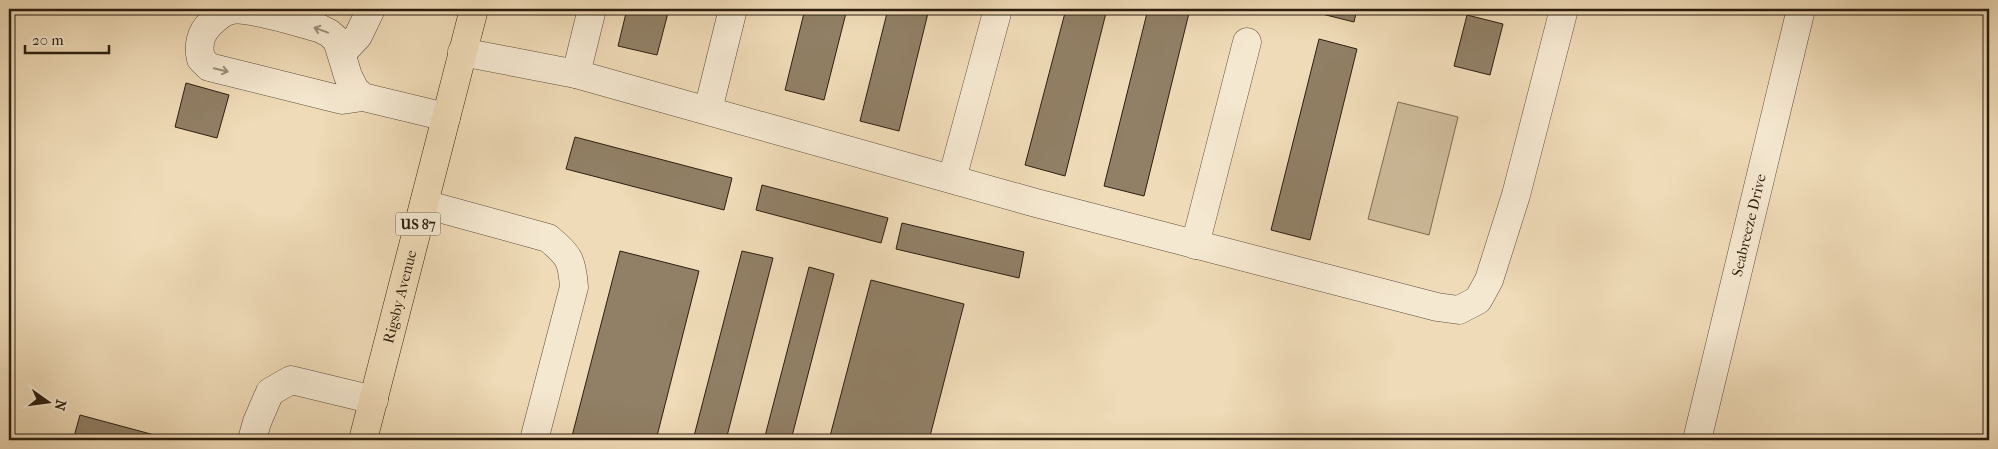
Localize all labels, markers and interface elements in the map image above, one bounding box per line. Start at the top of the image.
scale bar [25,22,109,54]
one-way arrow [313,25,329,34]
text: 20 m [32,31,64,49]
one-way arrow [212,65,228,75]
street label: Seabreeze Drive [1728,171,1770,278]
road number: US 87 [396,212,440,235]
street label: Rigsby Avenue [379,247,421,345]
north arrow [22,376,72,426]
text: N [51,398,70,413]

